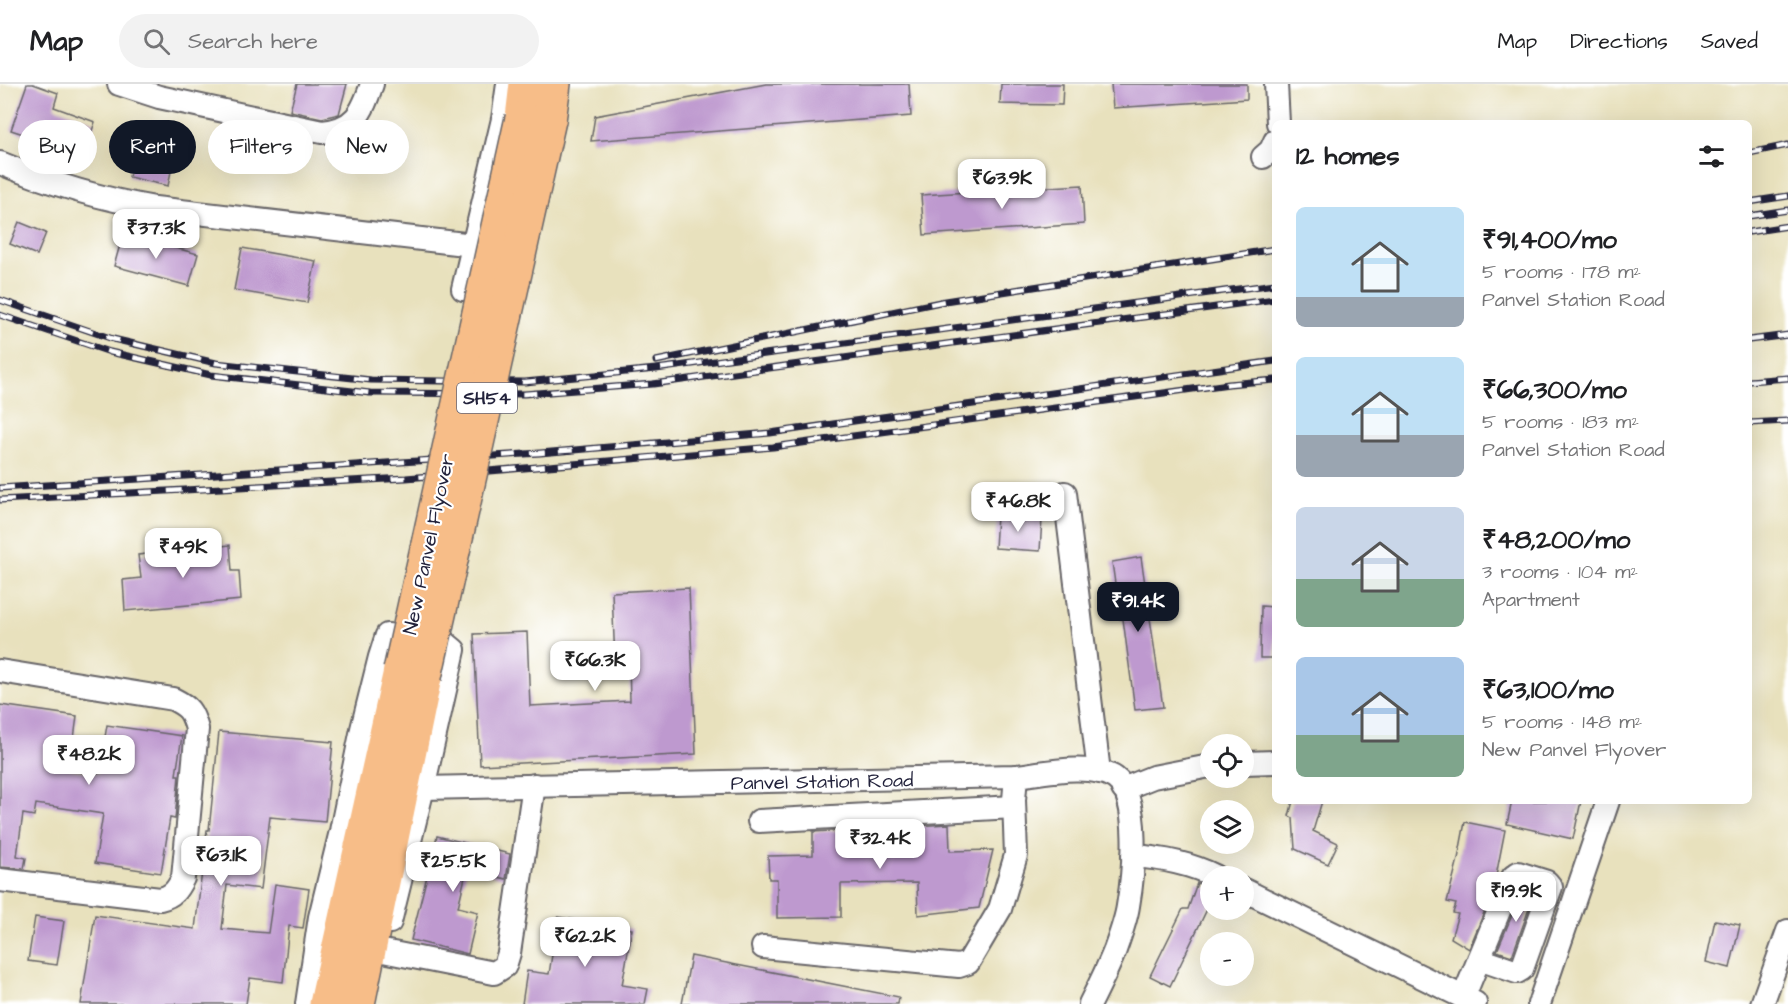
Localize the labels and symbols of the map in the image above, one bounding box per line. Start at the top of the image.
pin: ₹63.9K [953,159,1051,210]
pin: ₹37.3K [107,209,205,260]
road number: SH54 [457,383,517,413]
street label: New Panvel Flyover [396,451,463,637]
pin: ₹46.8K [969,482,1067,533]
pin: ₹49K [147,528,219,579]
pin: ₹91.4K [1089,582,1187,633]
pin: ₹66.3K [546,641,644,692]
pin: ₹48.2K [40,735,138,786]
street label: Panvel Station Road [730,766,914,798]
pin: ₹32.4K [831,819,929,870]
pin: ₹63.1K [172,836,270,887]
pin: ₹25.5K [404,842,502,893]
pin: ₹19.9K [1467,872,1565,923]
pin: ₹62.2K [536,917,634,968]

